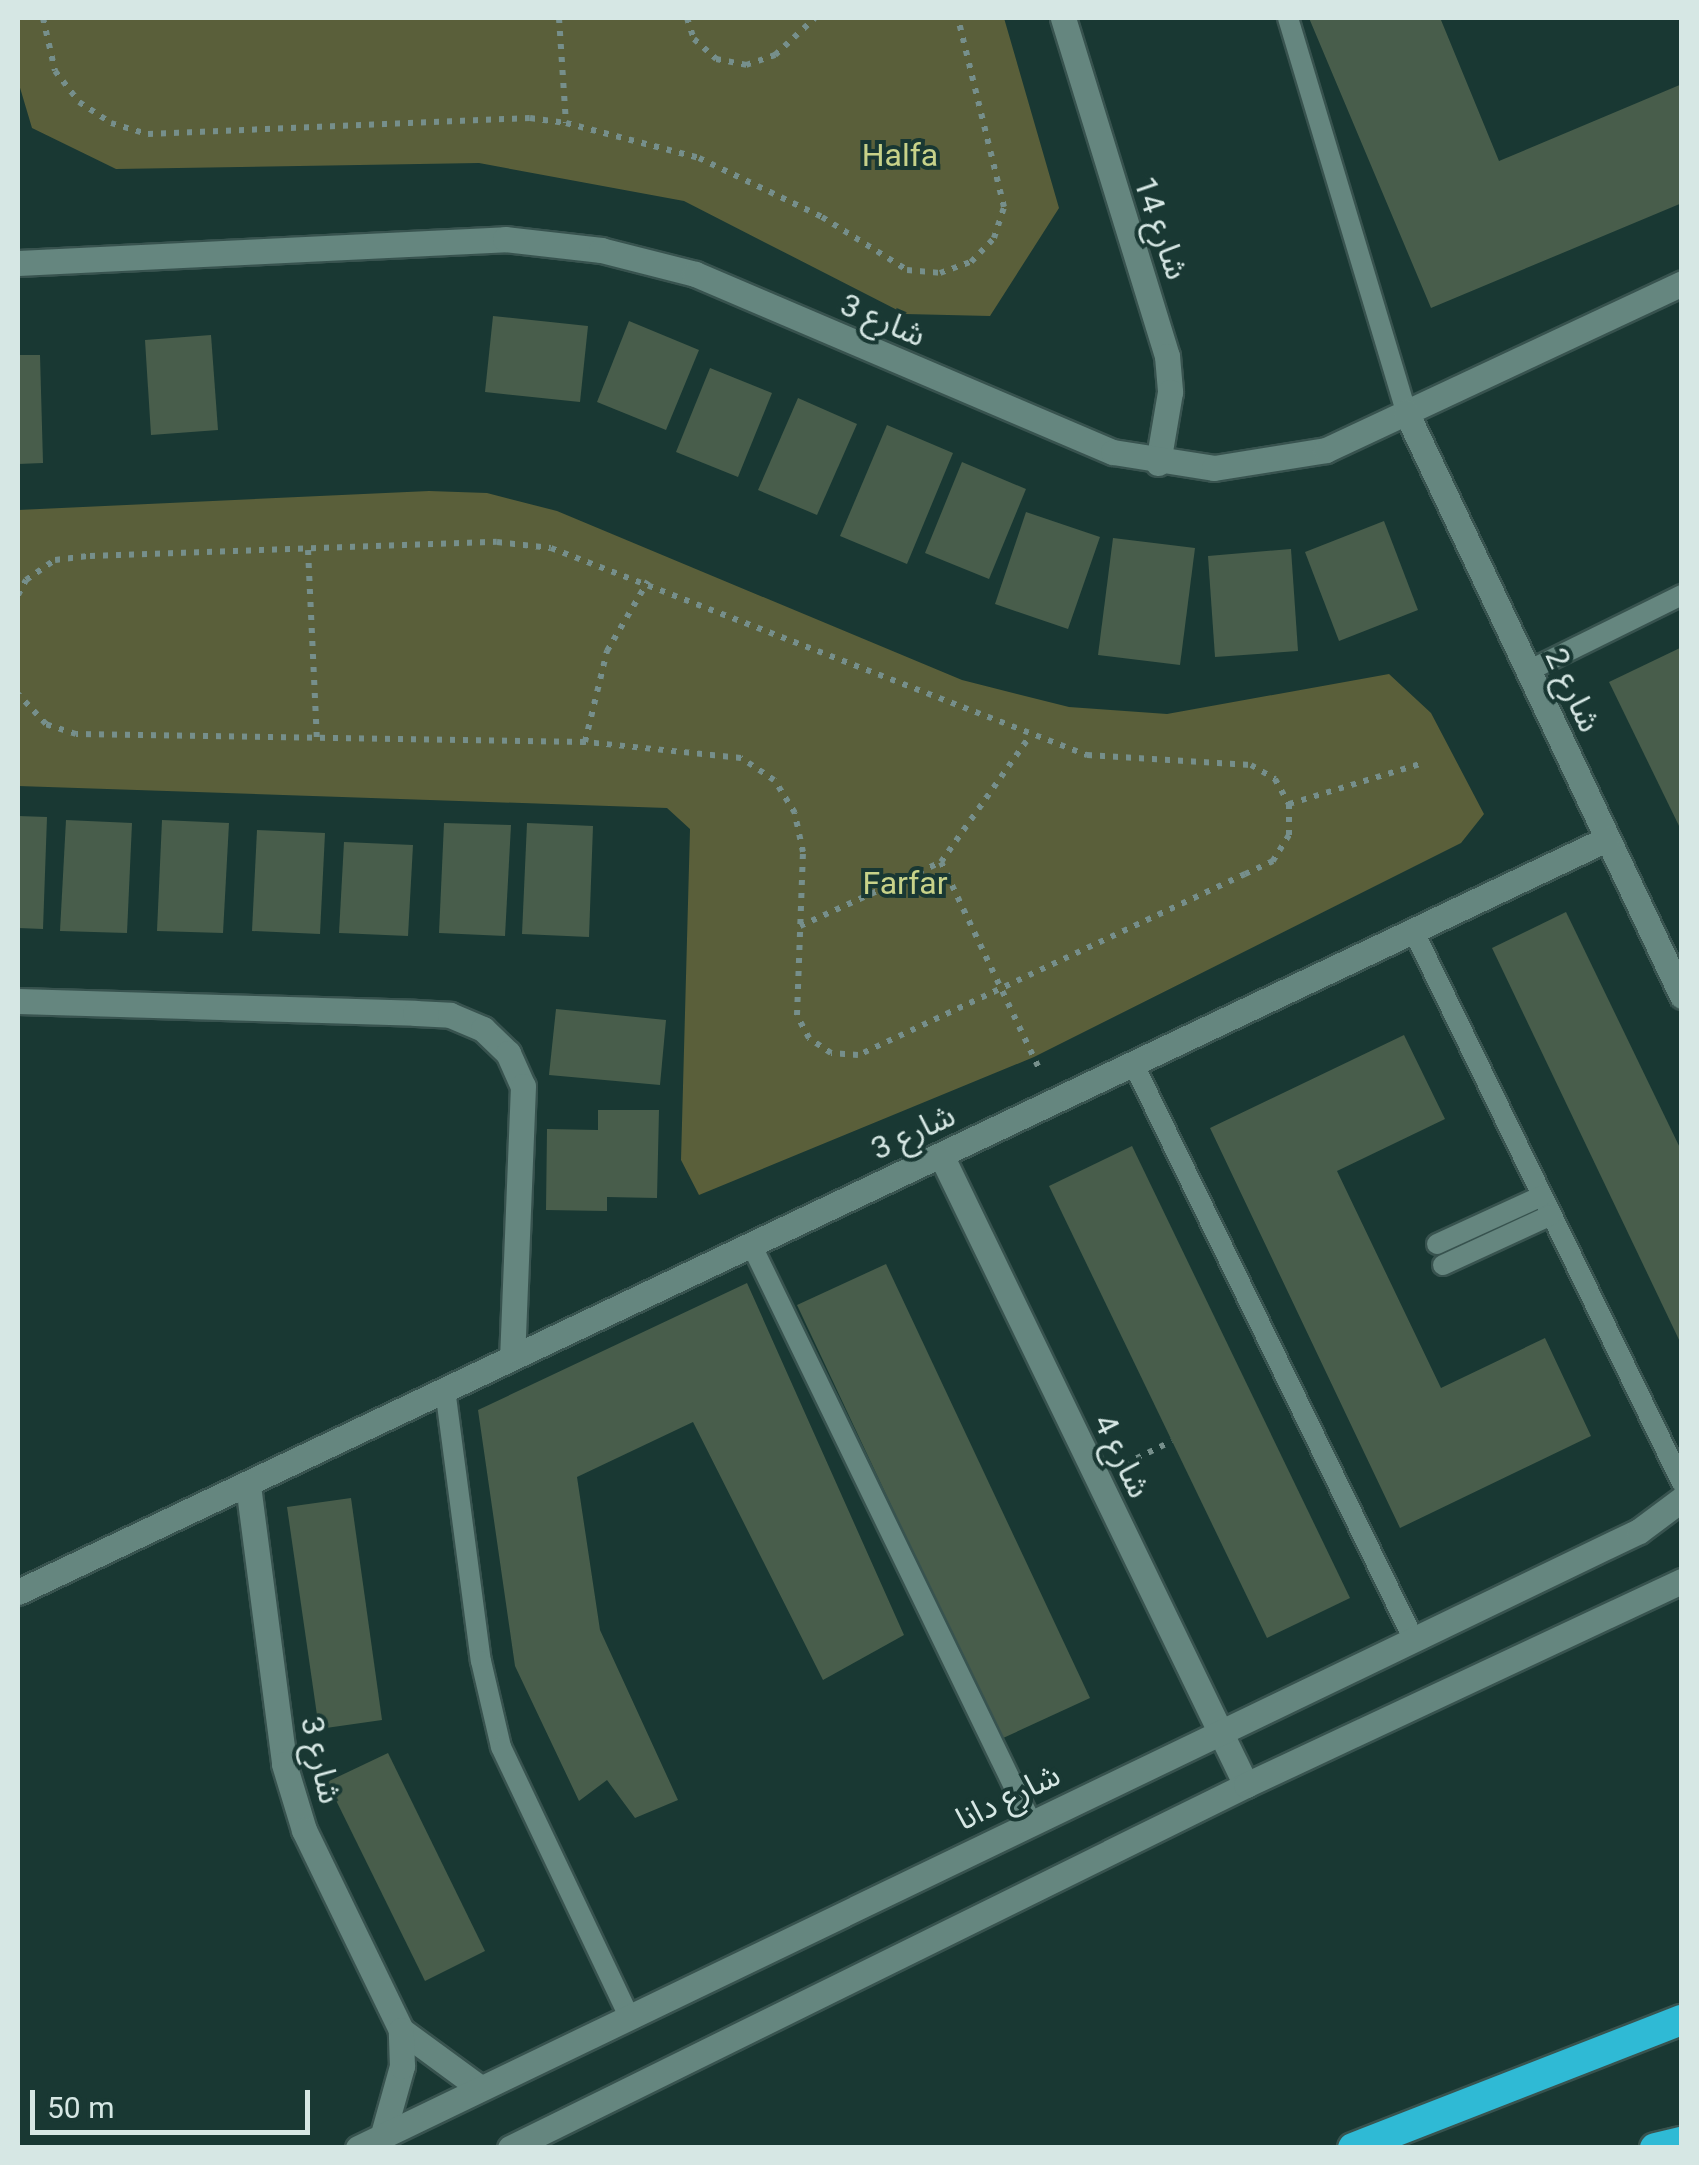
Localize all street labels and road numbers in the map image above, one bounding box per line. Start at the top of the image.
street label: شارع 14 [1126,172,1196,284]
street label: شارع 3 [835,285,931,355]
street label: شارع 2 [1537,642,1609,738]
street label: شارع 3 [865,1096,961,1168]
street label: شارع 4 [1085,1408,1159,1504]
street label: شارع 3 [292,1713,350,1807]
street label: شارع دانا [950,1755,1066,1839]

